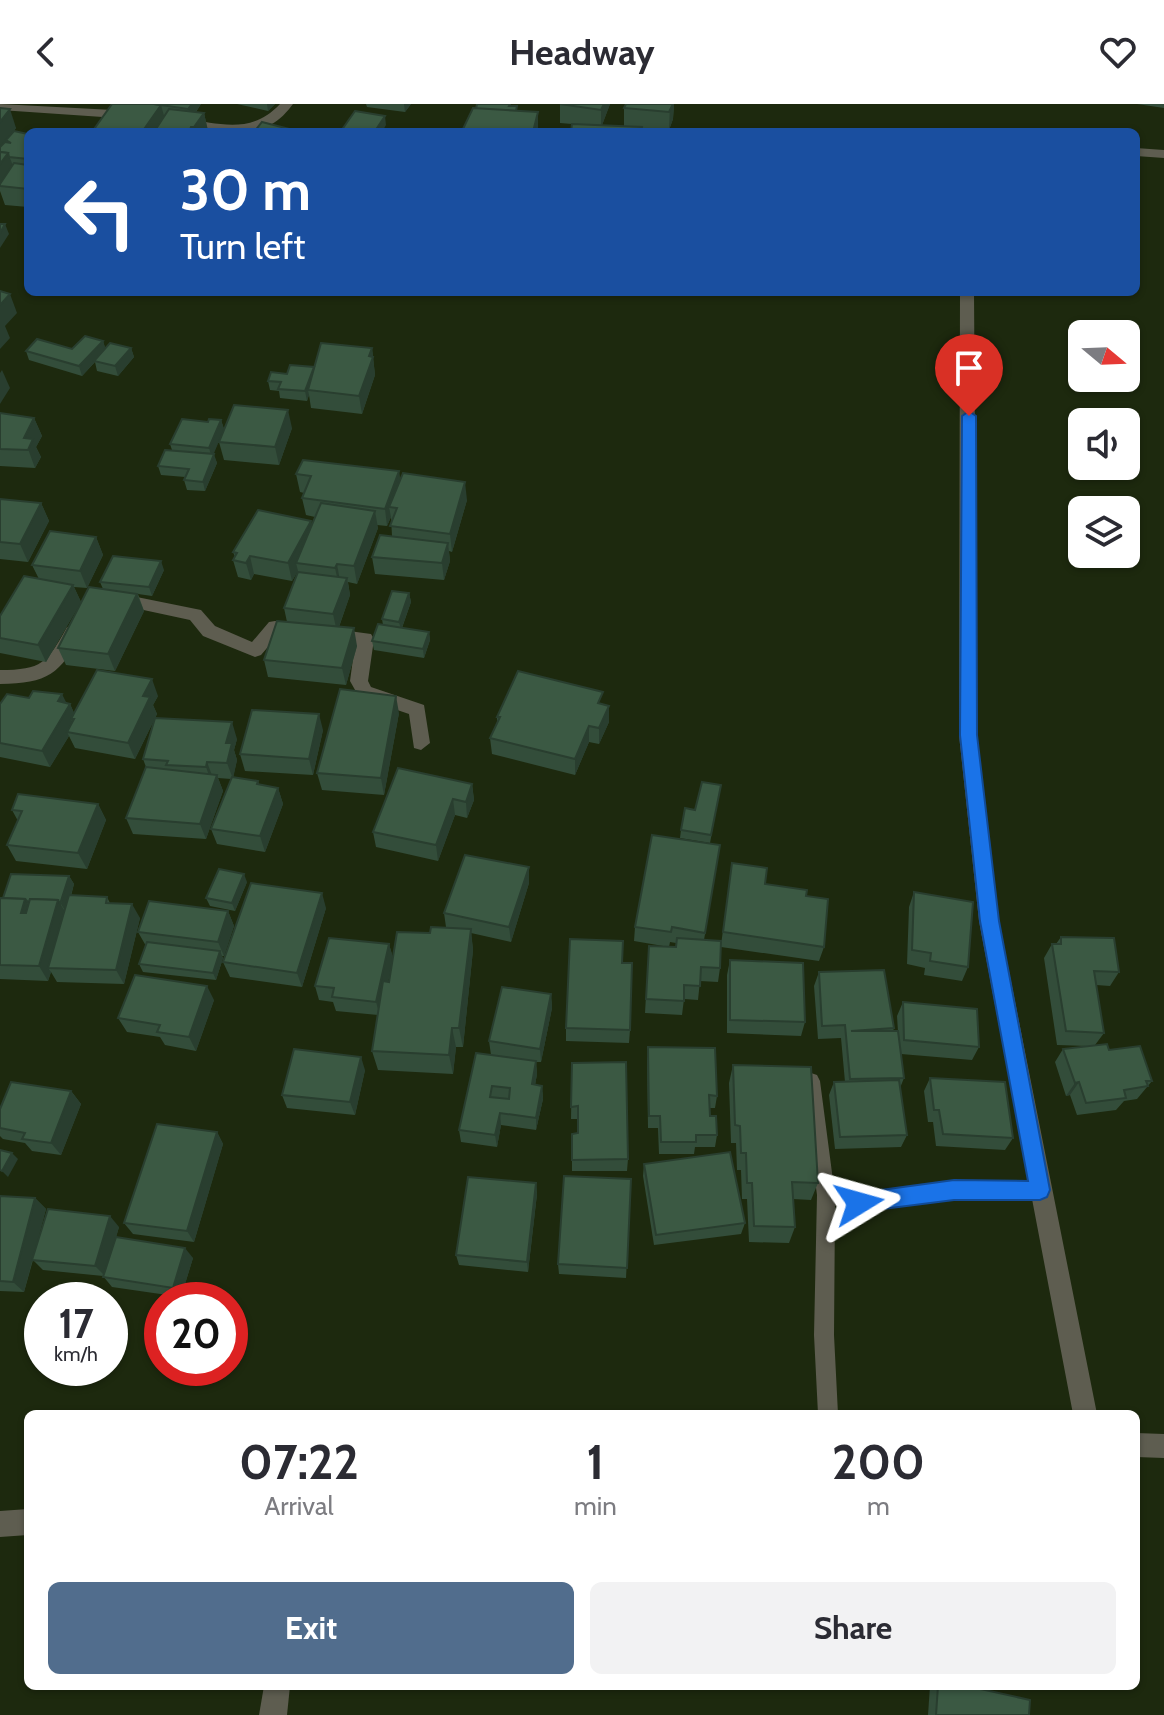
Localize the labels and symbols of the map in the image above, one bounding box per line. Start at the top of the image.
north arrow [1068,320,1140,392]
pin [935,334,1003,416]
position arrow [817,1161,901,1245]
speed limit sign: 20 [144,1282,248,1386]

